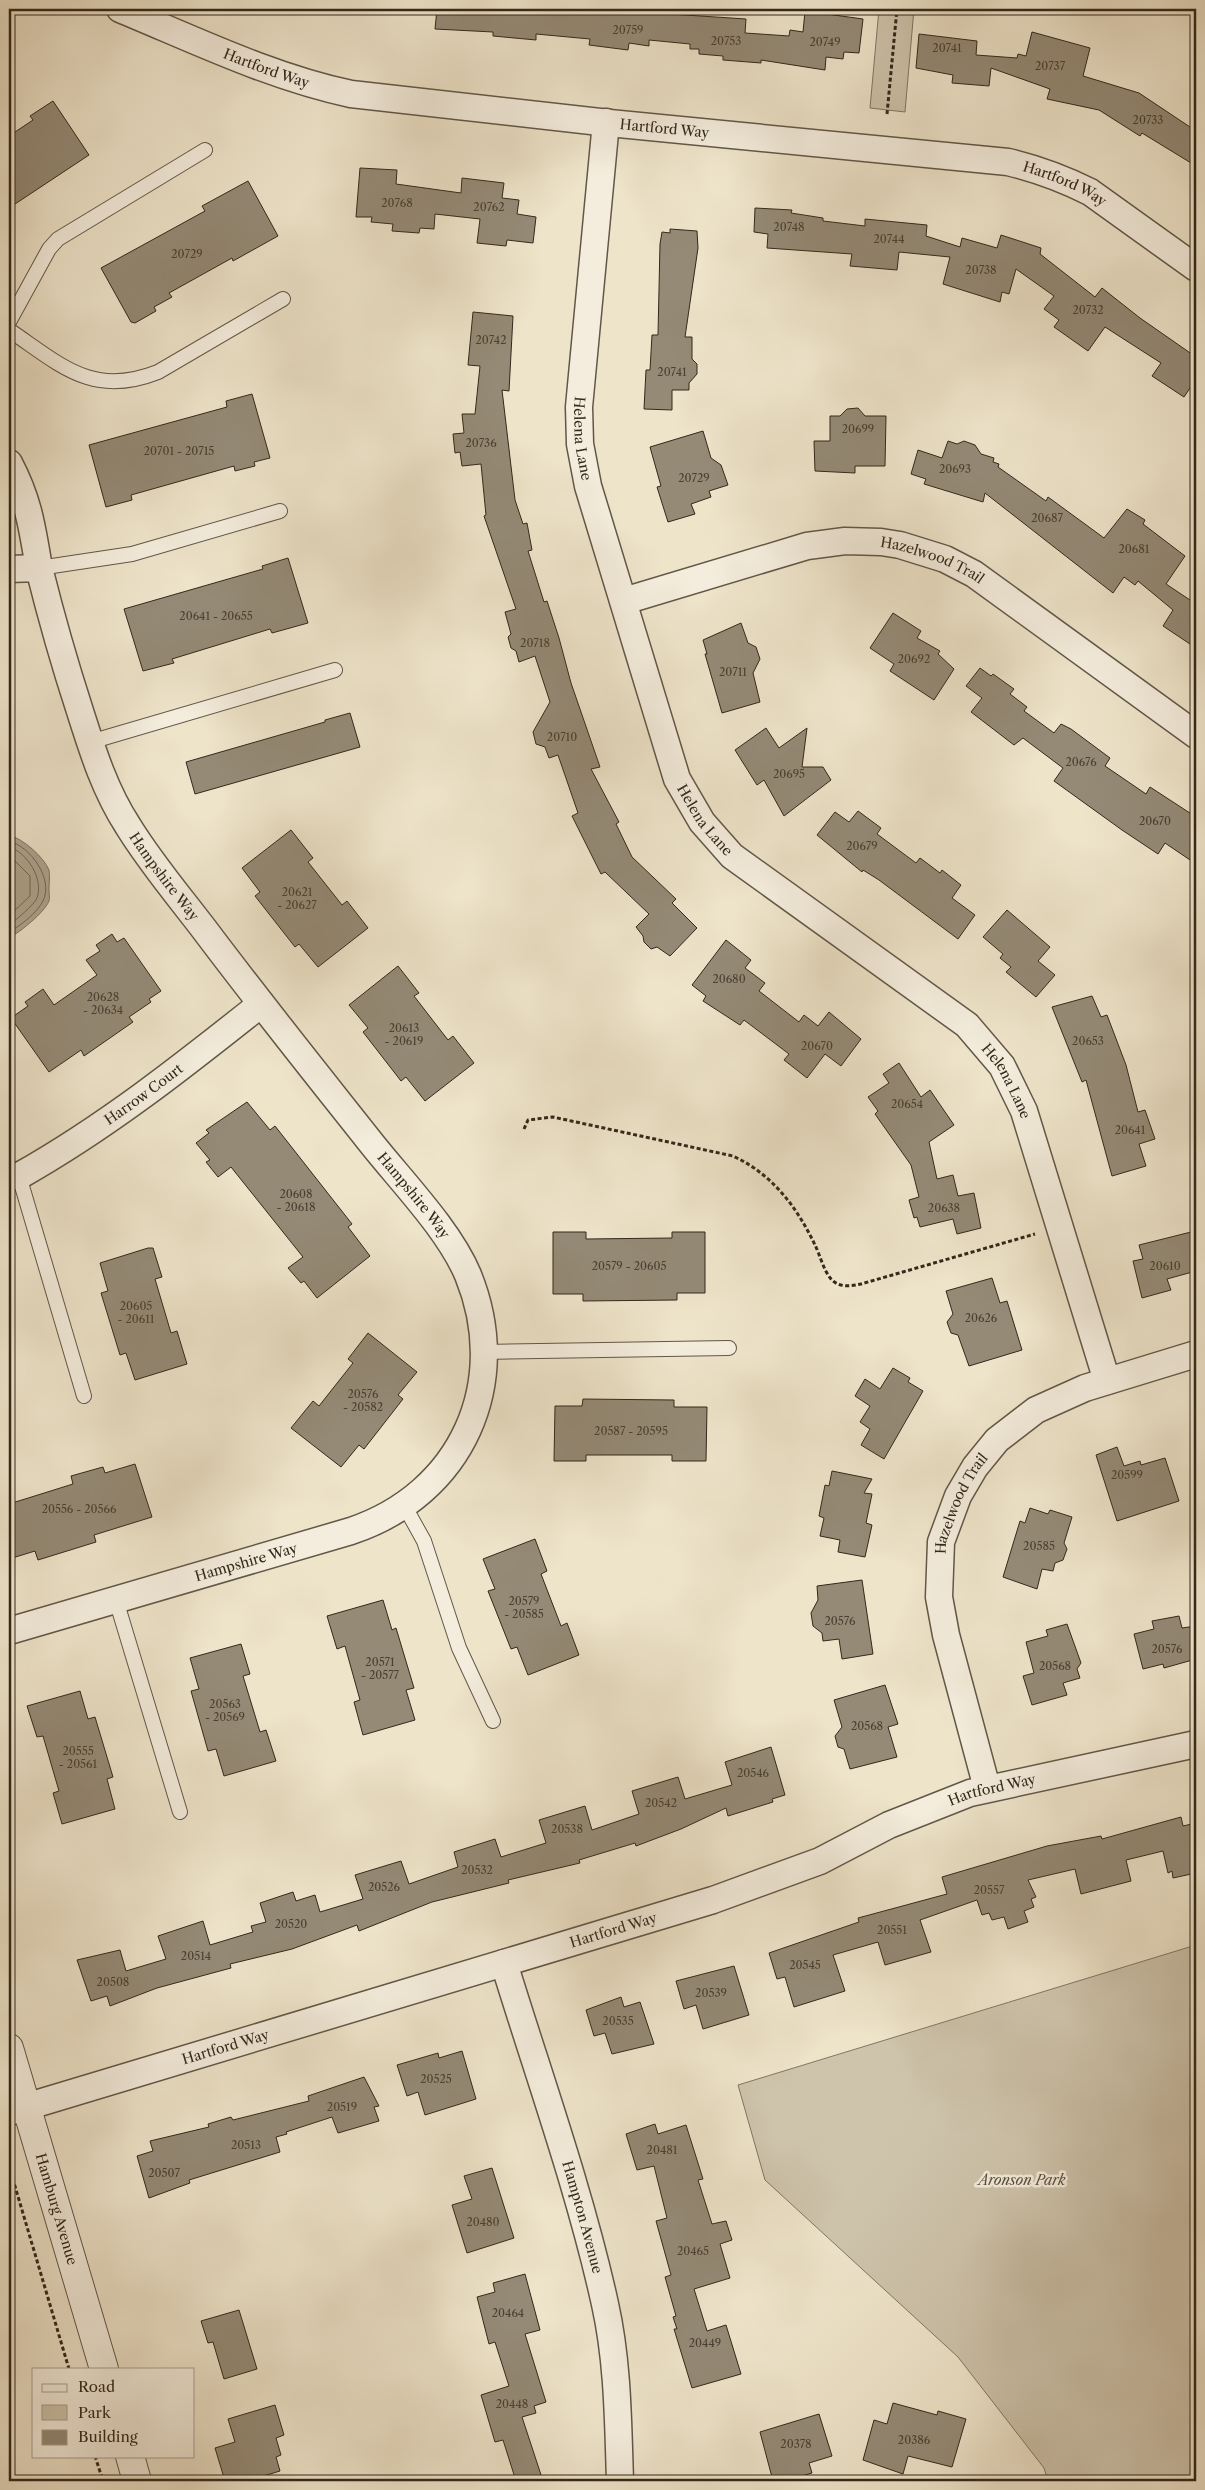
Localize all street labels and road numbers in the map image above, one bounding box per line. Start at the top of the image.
street label: Hartford Way [221,45,312,92]
street label: Hartford Way [619,115,710,142]
street label: Hartford Way [1021,157,1110,210]
street label: Helena Lane [570,396,596,482]
street label: Hazelwood Trail [879,533,988,587]
street label: Helena Lane [673,781,737,860]
street label: Hampshire Way [125,829,203,924]
street label: Helena Lane [978,1040,1035,1121]
street label: Harrow Court [101,1060,186,1129]
street label: Hampshire Way [373,1149,454,1242]
street label: Hazelwood Trail [932,1449,992,1554]
street label: Hampshire Way [193,1539,299,1585]
street label: Hartford Way [945,1770,1038,1810]
street label: Hartford Way [568,1908,659,1952]
street label: Hartford Way [180,2025,271,2068]
street label: Hamburg Avenue [32,2151,82,2267]
street label: Hampton Avenue [558,2159,607,2276]

